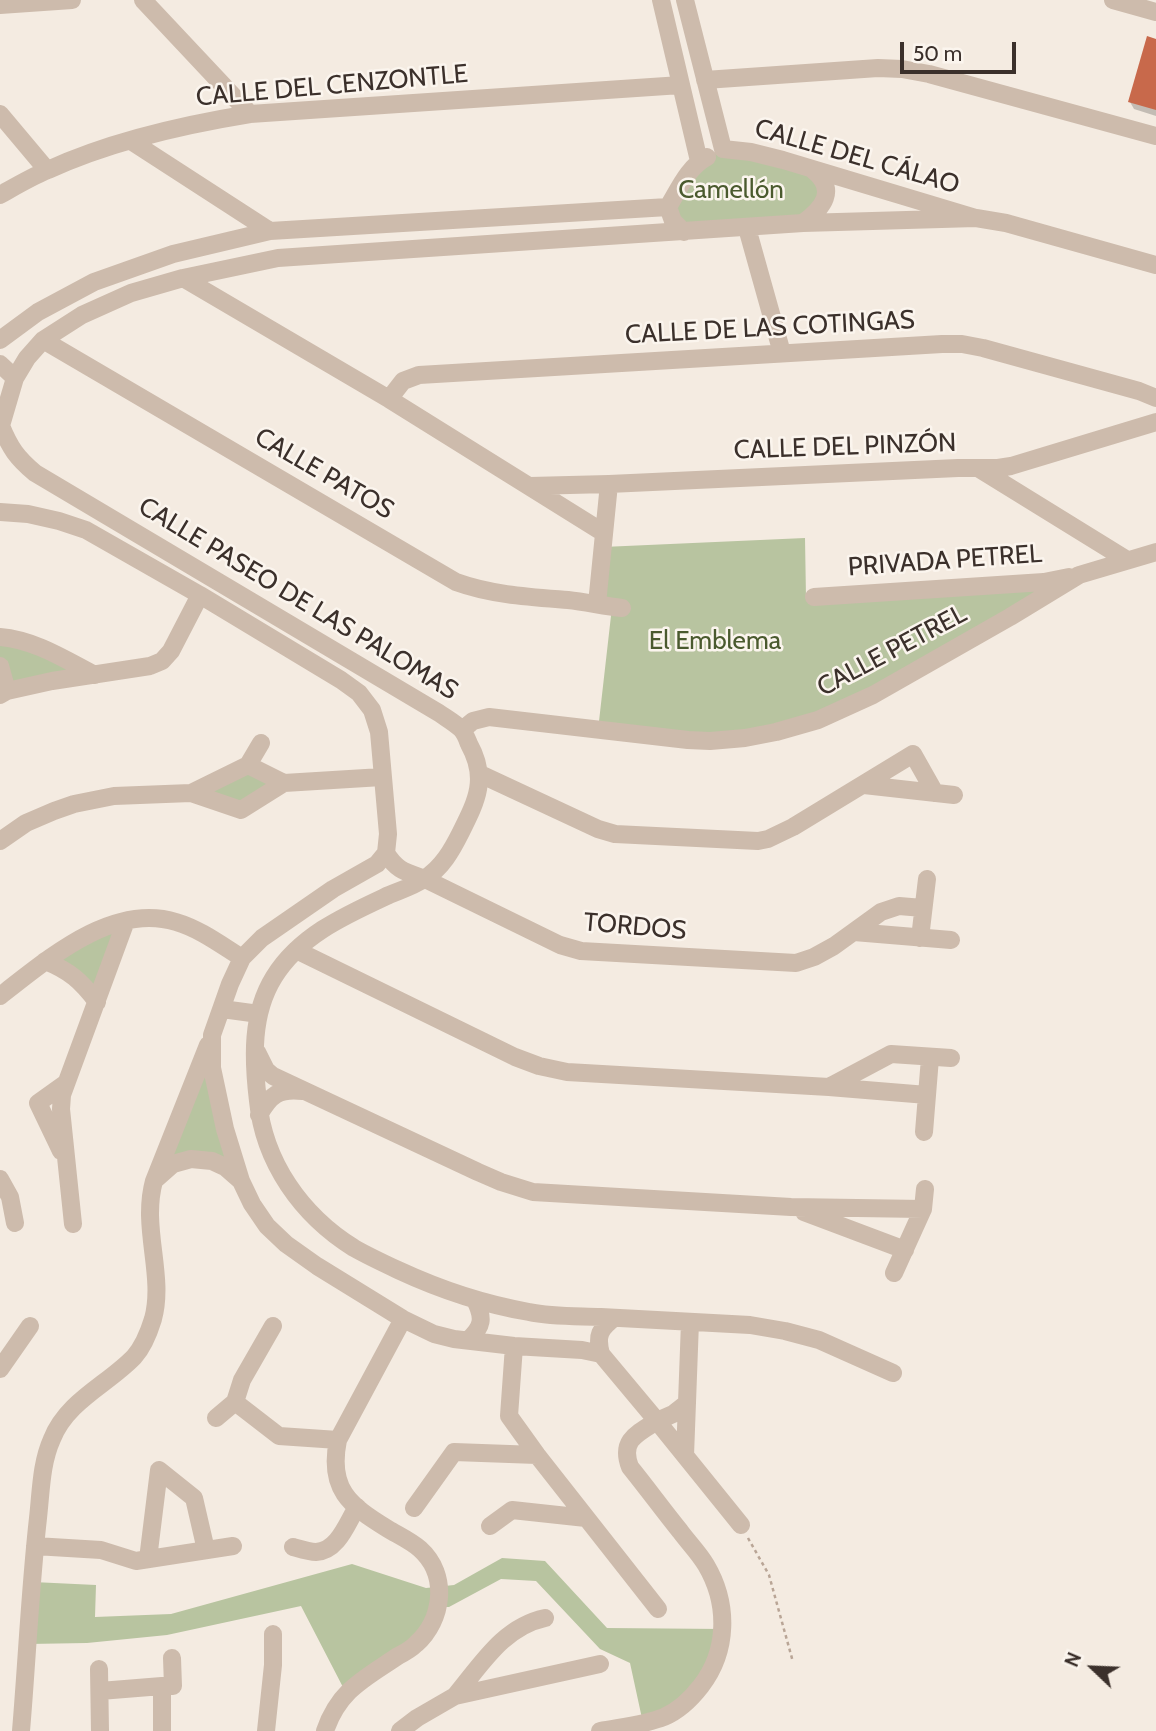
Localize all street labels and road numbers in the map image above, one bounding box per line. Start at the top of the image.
street label: CALLE DEL CENZONTLE [195,59,469,113]
street label: CALLE DEL CÁLAO [751,113,963,201]
street label: CALLE DE LAS COTINGAS [624,305,916,351]
street label: CALLE PATOS [249,422,399,526]
street label: CALLE DEL PINZÓN [733,428,957,466]
street label: CALLE PASEO DE LAS PALOMAS [133,491,463,707]
street label: PRIVADA PETREL [847,539,1043,583]
street label: CALLE PETREL [812,599,972,703]
street label: TORDOS [582,907,688,947]

